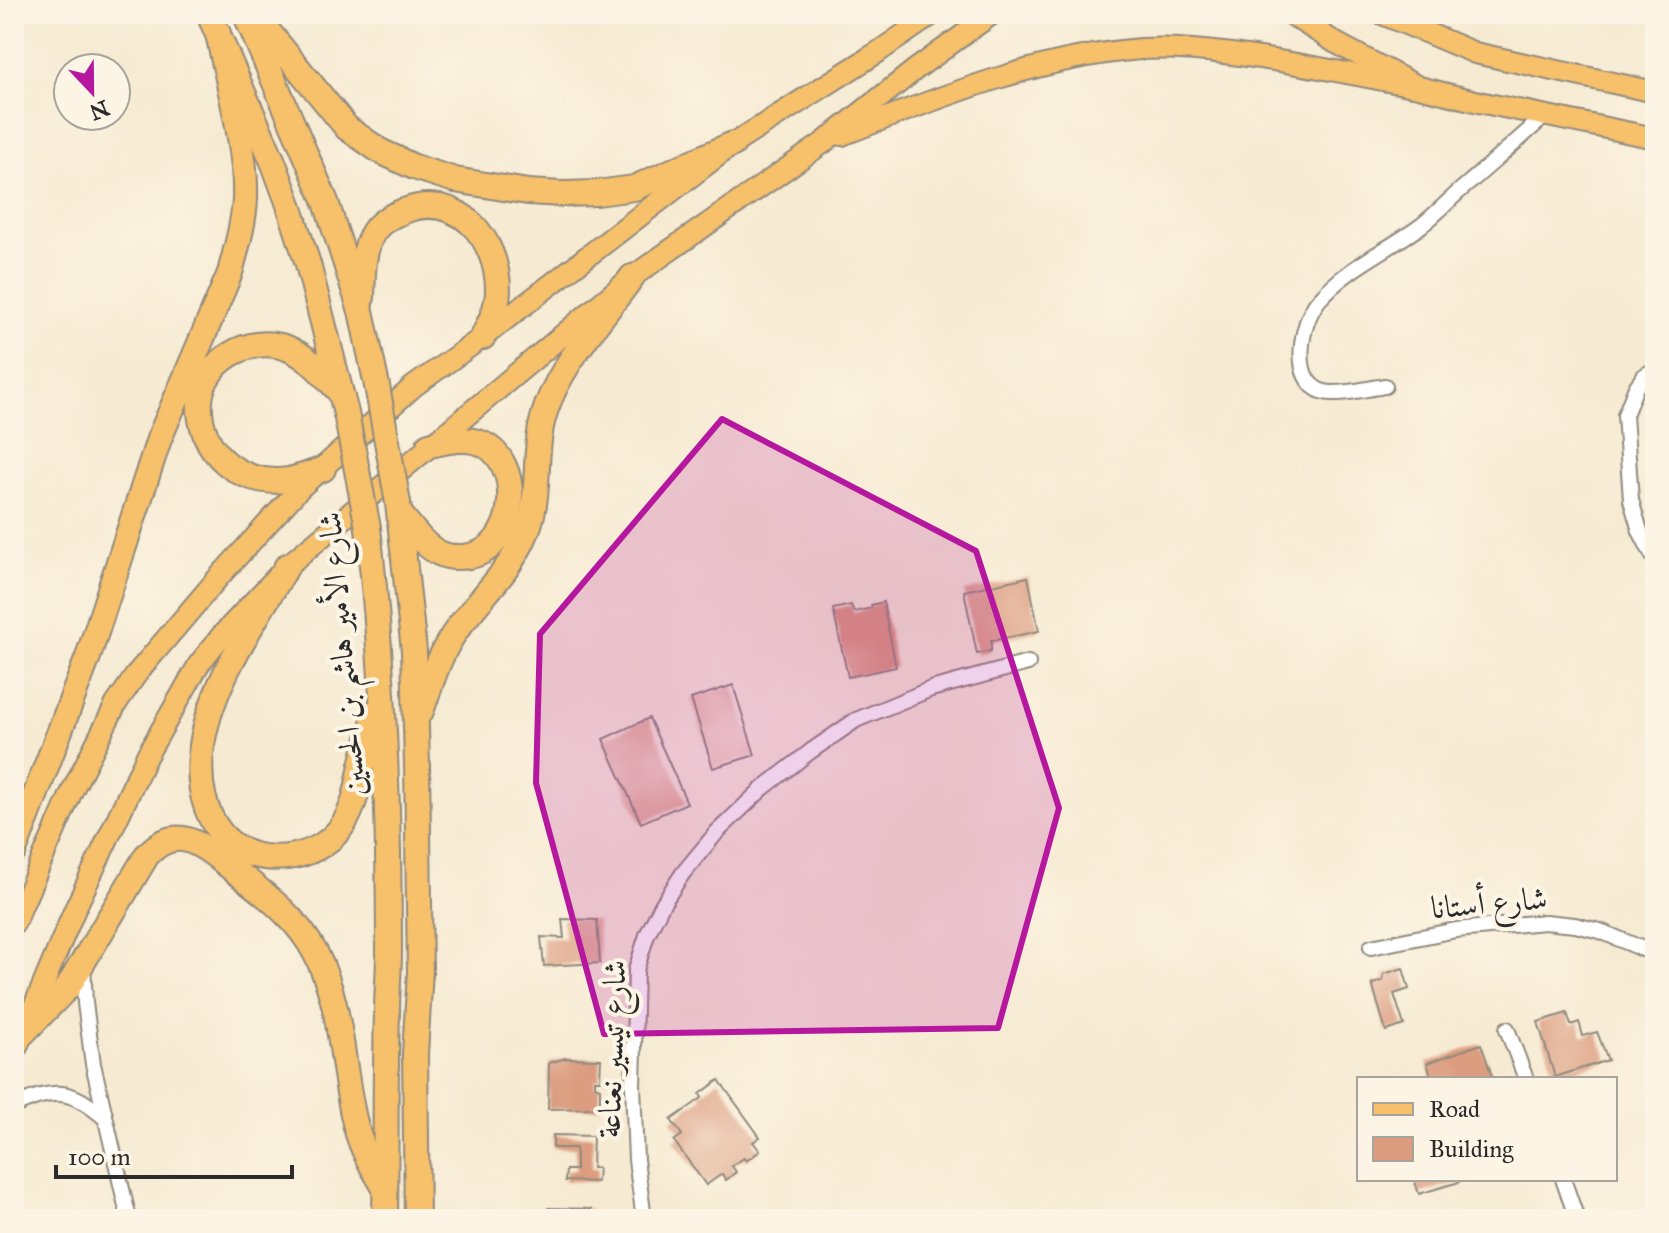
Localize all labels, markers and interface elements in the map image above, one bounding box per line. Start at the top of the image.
north arrow [52,52,132,132]
text: N [85,94,113,126]
street label: شارع الأمير هاشم بن الحسين [307,509,386,798]
street label: شارع أستانا [1429,876,1549,934]
street label: شارع تيسير نعناعة [589,959,642,1139]
legend [1357,1077,1617,1181]
text: Road [1429,1094,1480,1124]
scale bar [56,1129,292,1179]
text: Building [1429,1134,1514,1164]
text: 100 m [68,1142,131,1172]

